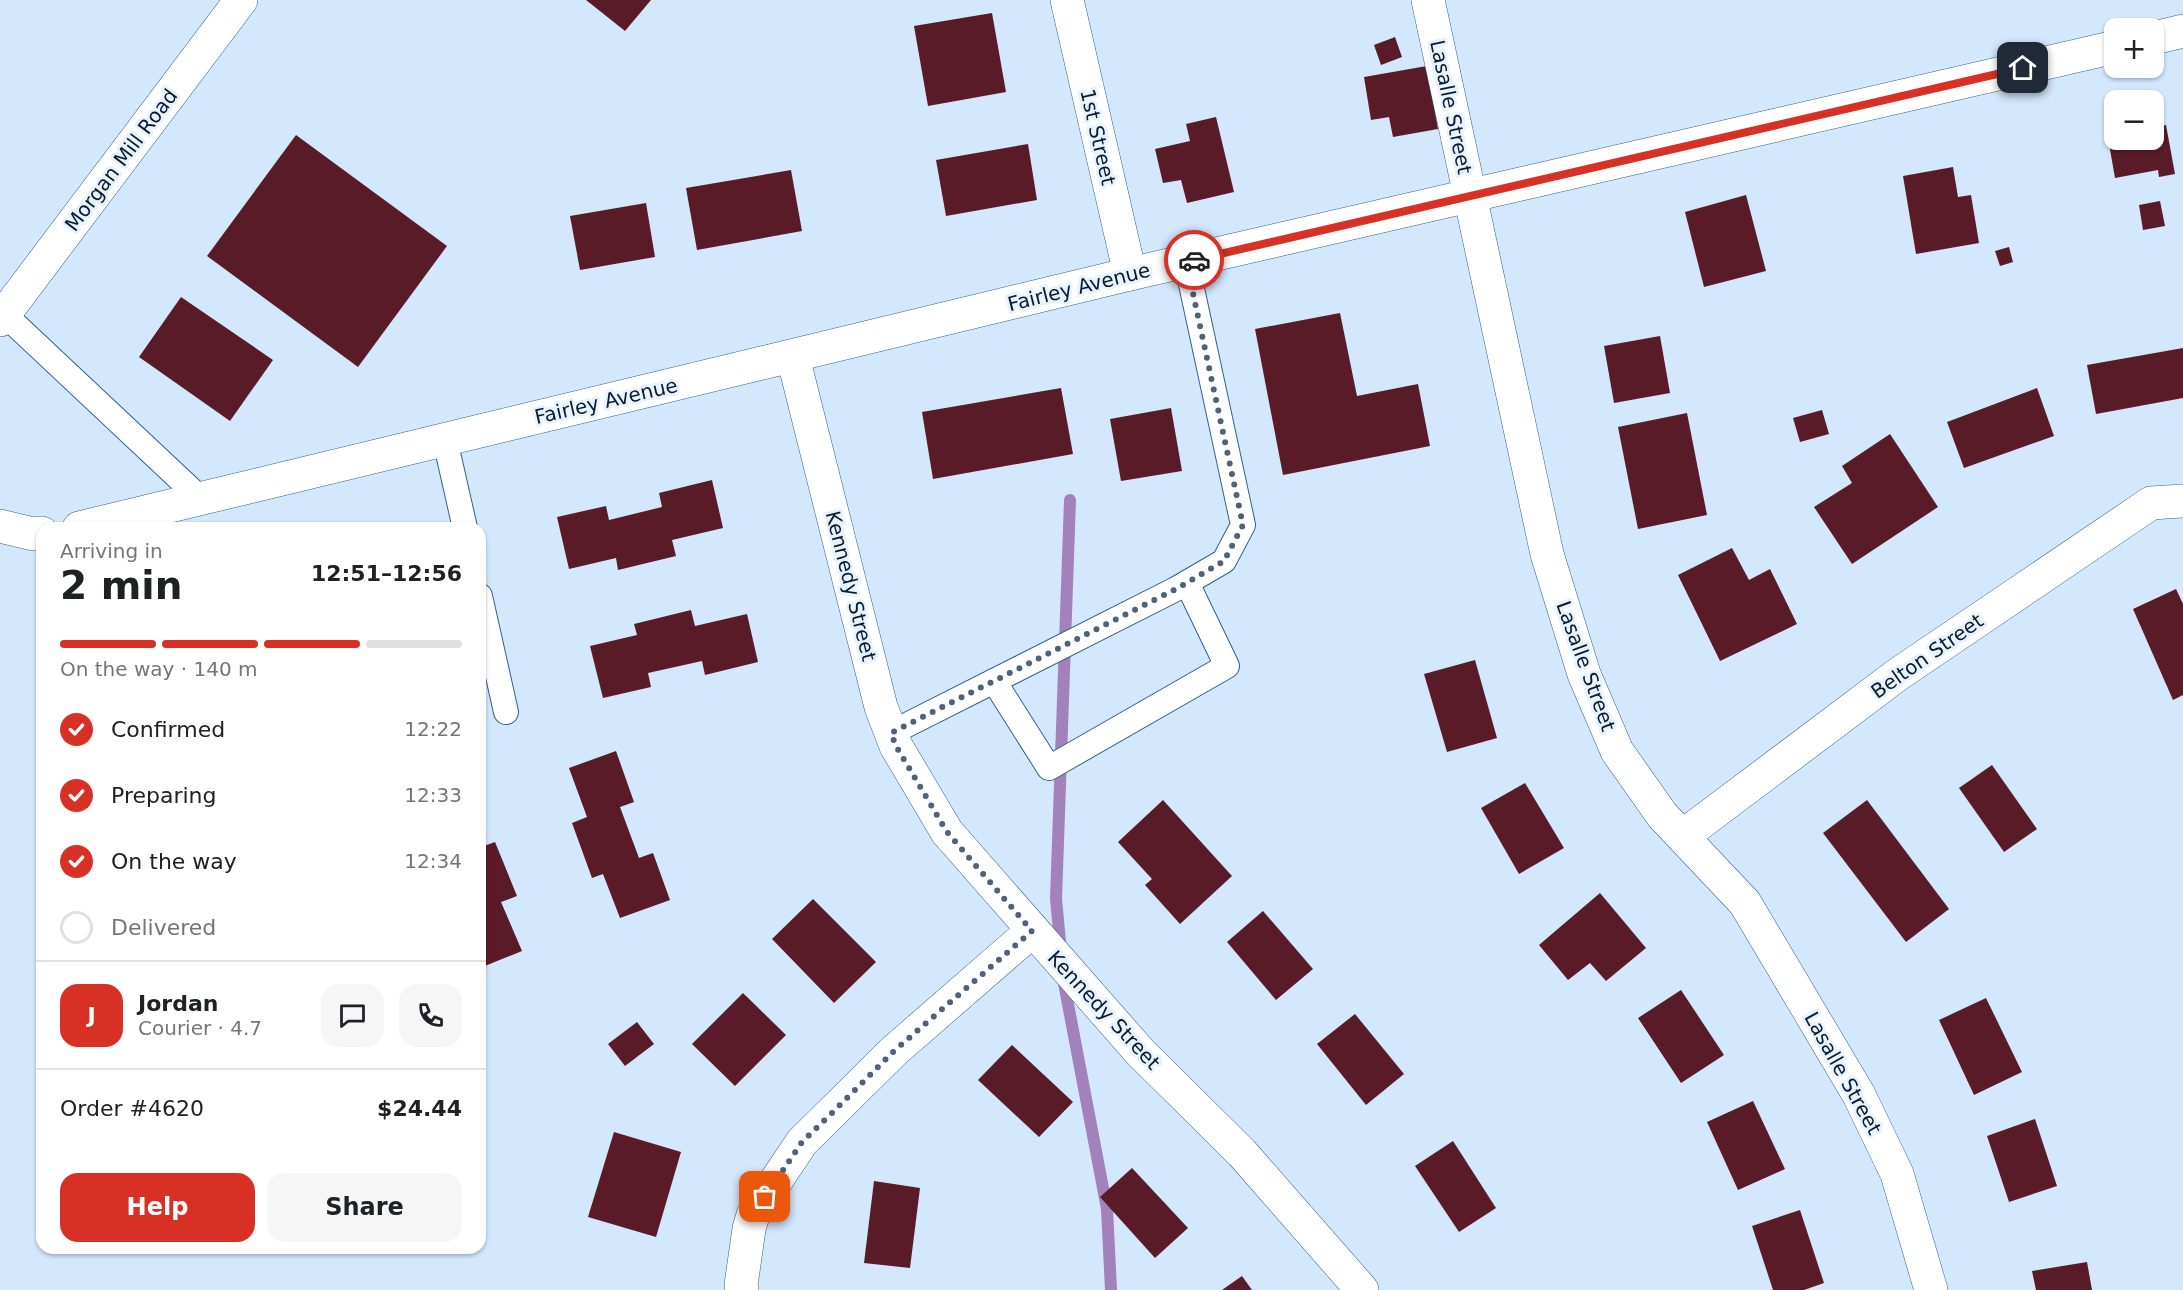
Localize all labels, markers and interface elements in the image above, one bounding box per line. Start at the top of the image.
map controls [2104,18,2164,150]
button: + [2104,18,2164,78]
street label: Lasalle Street [1425,38,1477,176]
pin [1997,42,2048,93]
icon: home [2006,51,2039,84]
street label: Morgan Mill Road [60,84,182,236]
street label: 1st Street [1075,86,1121,188]
button: − [2104,90,2164,150]
courier [1164,230,1224,290]
icon: car [1178,244,1211,277]
street label: Fairley Avenue [1005,258,1153,316]
street label: Fairley Avenue [532,373,680,429]
street label: Kennedy Street [821,509,881,664]
text: Arriving in [60,539,163,563]
text: 12:51–12:56 [311,561,462,586]
text: 2 min [60,563,182,608]
street label: Lasalle Street [1551,598,1621,734]
street label: Belton Street [1866,608,1988,704]
text: On the way · 140 m [60,657,258,681]
icon: check [60,713,93,746]
text: Confirmed [111,717,225,742]
text: 12:22 [404,717,462,741]
icon: check [60,779,93,812]
text: Preparing [111,783,217,808]
text: 12:33 [404,783,462,807]
icon: check [60,845,93,878]
text: On the way [111,849,237,874]
text: 12:34 [404,849,462,873]
text: Delivered [111,915,216,940]
street label: Kennedy Street [1043,946,1165,1075]
button: chat [321,984,384,1047]
button: phone [399,984,462,1047]
text: Jordan [138,991,218,1016]
text: J [87,1003,96,1028]
street label: Lasalle Street [1799,1007,1887,1139]
text: Courier · 4.7 [138,1016,262,1040]
text: Order #4620 [60,1096,204,1121]
text: $24.44 [377,1096,462,1121]
pin [739,1171,790,1222]
button: Help [60,1173,255,1242]
button: Share [267,1173,462,1242]
icon: bag [748,1180,781,1213]

